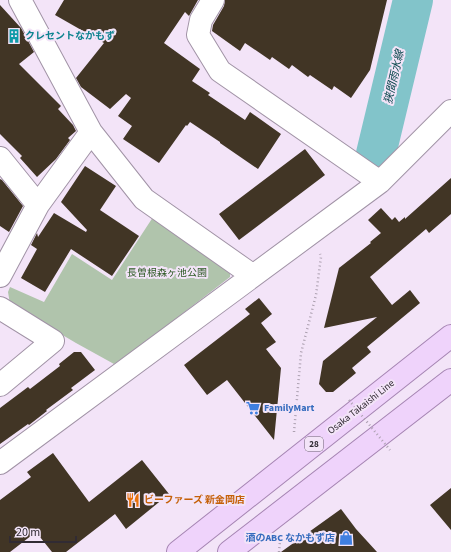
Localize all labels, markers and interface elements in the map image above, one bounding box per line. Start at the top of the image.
building icon: クレセントなかもず [6,28,22,44]
place label: クレセントなかもず [25,29,115,43]
water label: 狭間雨水線 [381,47,408,105]
park label: 長曽根森ヶ池公園 [127,266,207,280]
street label: Osaka Takaishi Line [325,376,398,438]
supermarket icon: FamilyMart [245,400,261,416]
place label: FamilyMart [264,401,314,415]
road number: 28 [305,437,323,451]
restaurant icon: ビーファーズ 新金岡店 [125,492,141,508]
place label: ビーファーズ 新金岡店 [144,493,245,507]
scale bar [10,518,76,544]
text: 20 m [16,524,40,541]
shop icon: 酒のABC なかもず店 [338,530,354,546]
place label: 酒のABC なかもず店 [245,531,335,545]

